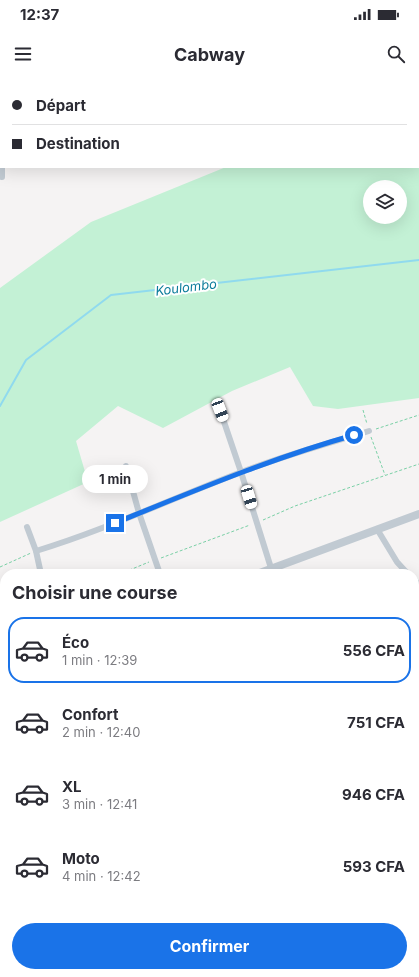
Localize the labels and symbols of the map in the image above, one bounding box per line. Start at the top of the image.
water label: Koulombo [154,275,218,299]
car [210,397,230,423]
route start [345,426,363,444]
callout: 1 min [82,465,148,493]
car [240,484,258,510]
route end [106,514,124,532]

